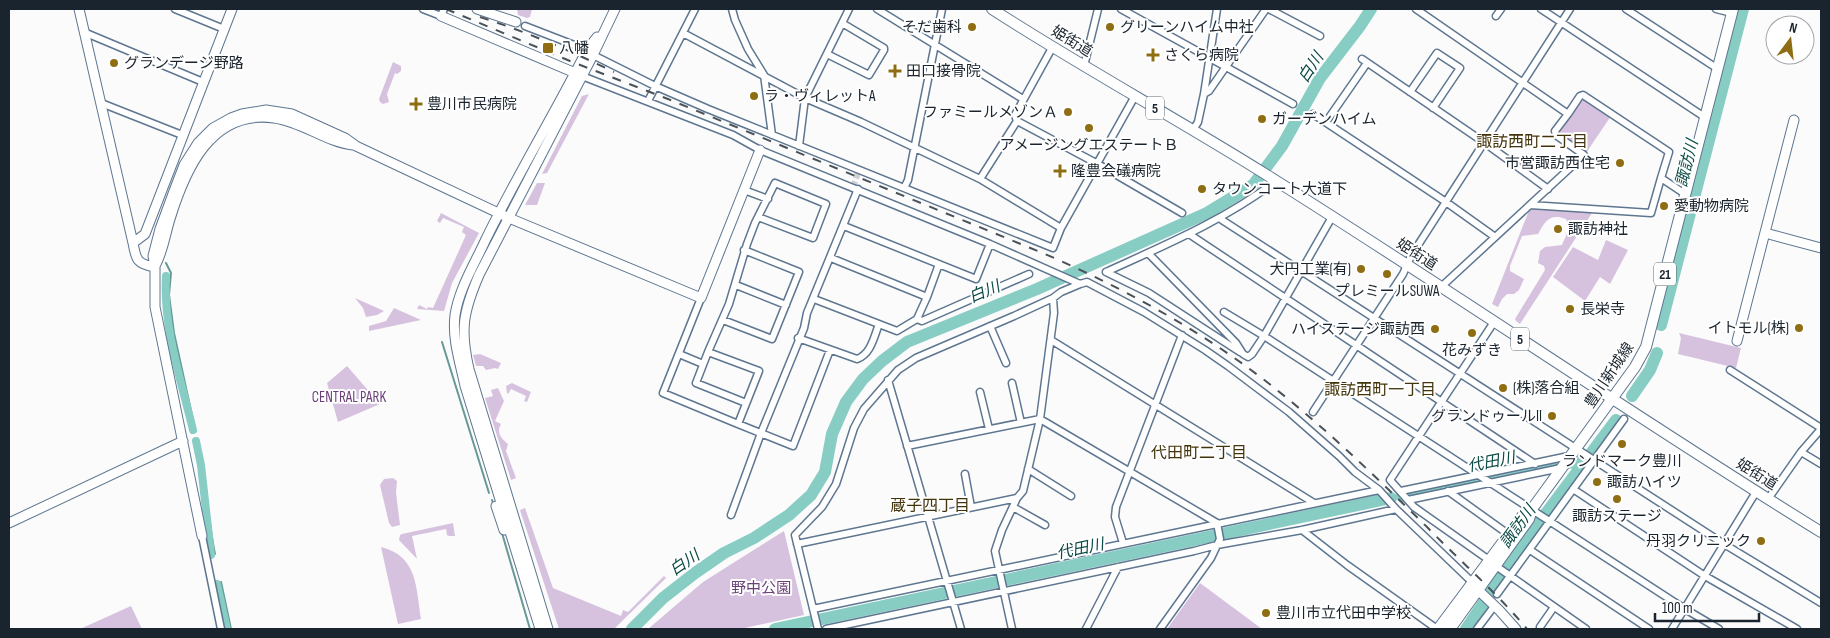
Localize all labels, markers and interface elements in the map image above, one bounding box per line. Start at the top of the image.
north arrow [1765,15,1815,65]
place label: そだ歯科 [902,18,962,37]
place label: グリーンハイム中社 [1120,18,1254,37]
text: N [1787,19,1799,37]
marker: そだ歯科 [966,21,978,33]
marker: グリーンハイム中社 [1104,21,1116,33]
street label: 姫街道 [1048,22,1096,61]
place label: 八幡 [559,39,589,58]
marker: 八幡 [541,41,555,55]
place label: さくら病院 [1164,46,1239,65]
marker: さくら病院 [1146,48,1160,62]
water label: 白川 [1295,48,1329,86]
place label: グランデージ野路 [124,54,244,73]
marker: グランデージ野路 [108,57,120,69]
place label: 田口接骨院 [906,62,981,81]
marker: 田口接骨院 [888,64,902,78]
place label: ラ・ヴィレットA [764,87,876,106]
marker: ラ・ヴィレットA [748,90,760,102]
place label: 豊川市民病院 [427,95,517,114]
road number: 5 [1146,96,1164,120]
marker: 豊川市民病院 [409,97,423,111]
place label: ファミールメゾンＡ [923,103,1058,122]
marker: ファミールメゾンＡ [1062,106,1074,118]
place label: ガーデンハイム [1272,110,1376,129]
marker: ガーデンハイム [1256,113,1268,125]
marker: アメージングエステートＢ [1083,122,1095,134]
district label: 諏訪西町二丁目 [1476,133,1588,152]
place label: アメージングエステートＢ [1000,136,1178,155]
water label: 諏訪川 [1672,136,1703,189]
place label: 市営諏訪西住宅 [1505,154,1610,173]
marker: 市営諏訪西住宅 [1614,157,1626,169]
place label: 隆豊会礒病院 [1071,162,1161,181]
marker: 隆豊会礒病院 [1053,164,1067,178]
place label: タウンコート大道下 [1212,180,1347,199]
marker: タウンコート大道下 [1196,183,1208,195]
place label: 愛動物病院 [1674,197,1749,216]
marker: 愛動物病院 [1658,200,1670,212]
place label: 諏訪神社 [1568,220,1628,239]
marker: 諏訪神社 [1552,223,1564,235]
street label: 姫街道 [1393,234,1441,275]
place label: 大円工業(有) [1270,260,1351,279]
road number: 21 [1654,262,1676,286]
marker: 大円工業(有) [1355,263,1367,275]
marker: プレミールSUWA [1381,268,1393,280]
water label: 白川 [966,277,1005,307]
place label: プレミールSUWA [1335,282,1440,301]
place label: 長栄寺 [1580,300,1625,319]
marker: 長栄寺 [1564,303,1576,315]
place label: イトモル(株) [1708,319,1789,338]
place label: ハイステージ諏訪西 [1291,320,1425,339]
marker: イトモル(株) [1793,322,1805,334]
marker: ハイステージ諏訪西 [1429,323,1441,335]
marker: 花みずき [1466,327,1478,339]
road number: 5 [1511,328,1529,350]
street label: 豊川新城線 [1581,339,1638,412]
place label: 花みずき [1442,341,1502,360]
place label: (株)落合組 [1513,379,1580,398]
district label: 諏訪西町一丁目 [1324,381,1436,400]
marker: (株)落合組 [1497,382,1509,394]
park label: CENTRAL PARK [312,388,386,407]
place label: グランドゥールII [1431,407,1542,426]
marker: グランドゥールII [1546,410,1558,422]
marker: ランドマーク豊川 [1616,438,1628,450]
district label: 代田町二丁目 [1151,444,1247,463]
water label: 代田川 [1466,448,1519,476]
place label: ランドマーク豊川 [1562,452,1682,471]
street label: 姫街道 [1733,454,1781,494]
place label: 諏訪ハイツ [1607,473,1682,492]
marker: 諏訪ハイツ [1591,476,1603,488]
marker: 諏訪ステージ [1611,493,1623,505]
district label: 蔵子四丁目 [890,497,970,516]
water label: 諏訪川 [1496,500,1541,552]
place label: 諏訪ステージ [1572,507,1662,526]
place label: 丹羽クリニック [1646,532,1751,551]
water label: 代田川 [1055,535,1108,564]
marker: 丹羽クリニック [1755,535,1767,547]
water label: 白川 [666,545,705,580]
park label: 野中公園 [731,579,791,598]
scale bar [1655,590,1759,622]
text: 100 m [1662,599,1693,618]
place label: 豊川市立代田中学校 [1276,604,1411,623]
marker: 豊川市立代田中学校 [1260,607,1272,619]

